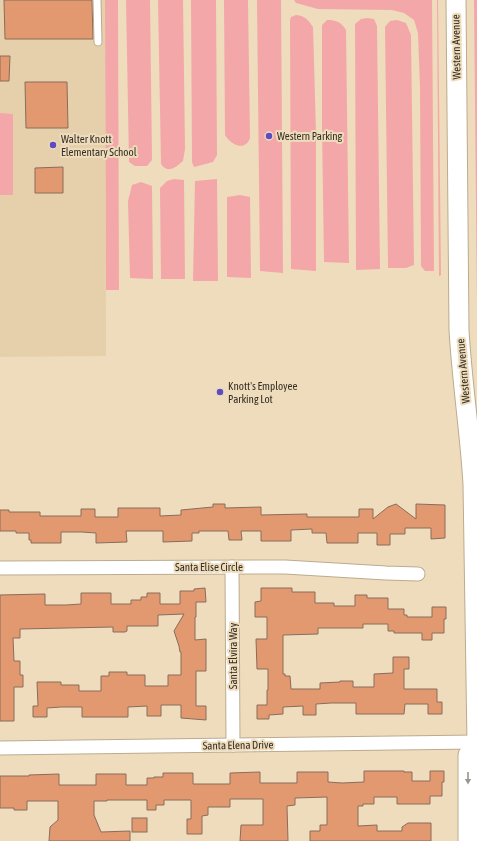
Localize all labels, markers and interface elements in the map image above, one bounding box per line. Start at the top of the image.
street label: Western Avenue [449,14,463,80]
place label: Western Parking [277,130,343,142]
marker: Western Parking [264,131,274,141]
place label: Walter Knott Elementary School [61,133,137,158]
marker: Walter Knott Elementary School [48,140,58,150]
street label: Western Avenue [454,338,472,404]
place label: Knott's Employee Parking Lot [228,380,297,405]
marker: Knott's Employee Parking Lot [215,387,225,397]
street label: Santa Elise Circle [175,561,243,573]
street label: Santa Elvira Way [227,622,239,689]
street label: Santa Elena Drive [203,738,273,752]
one-way arrow [465,772,471,785]

